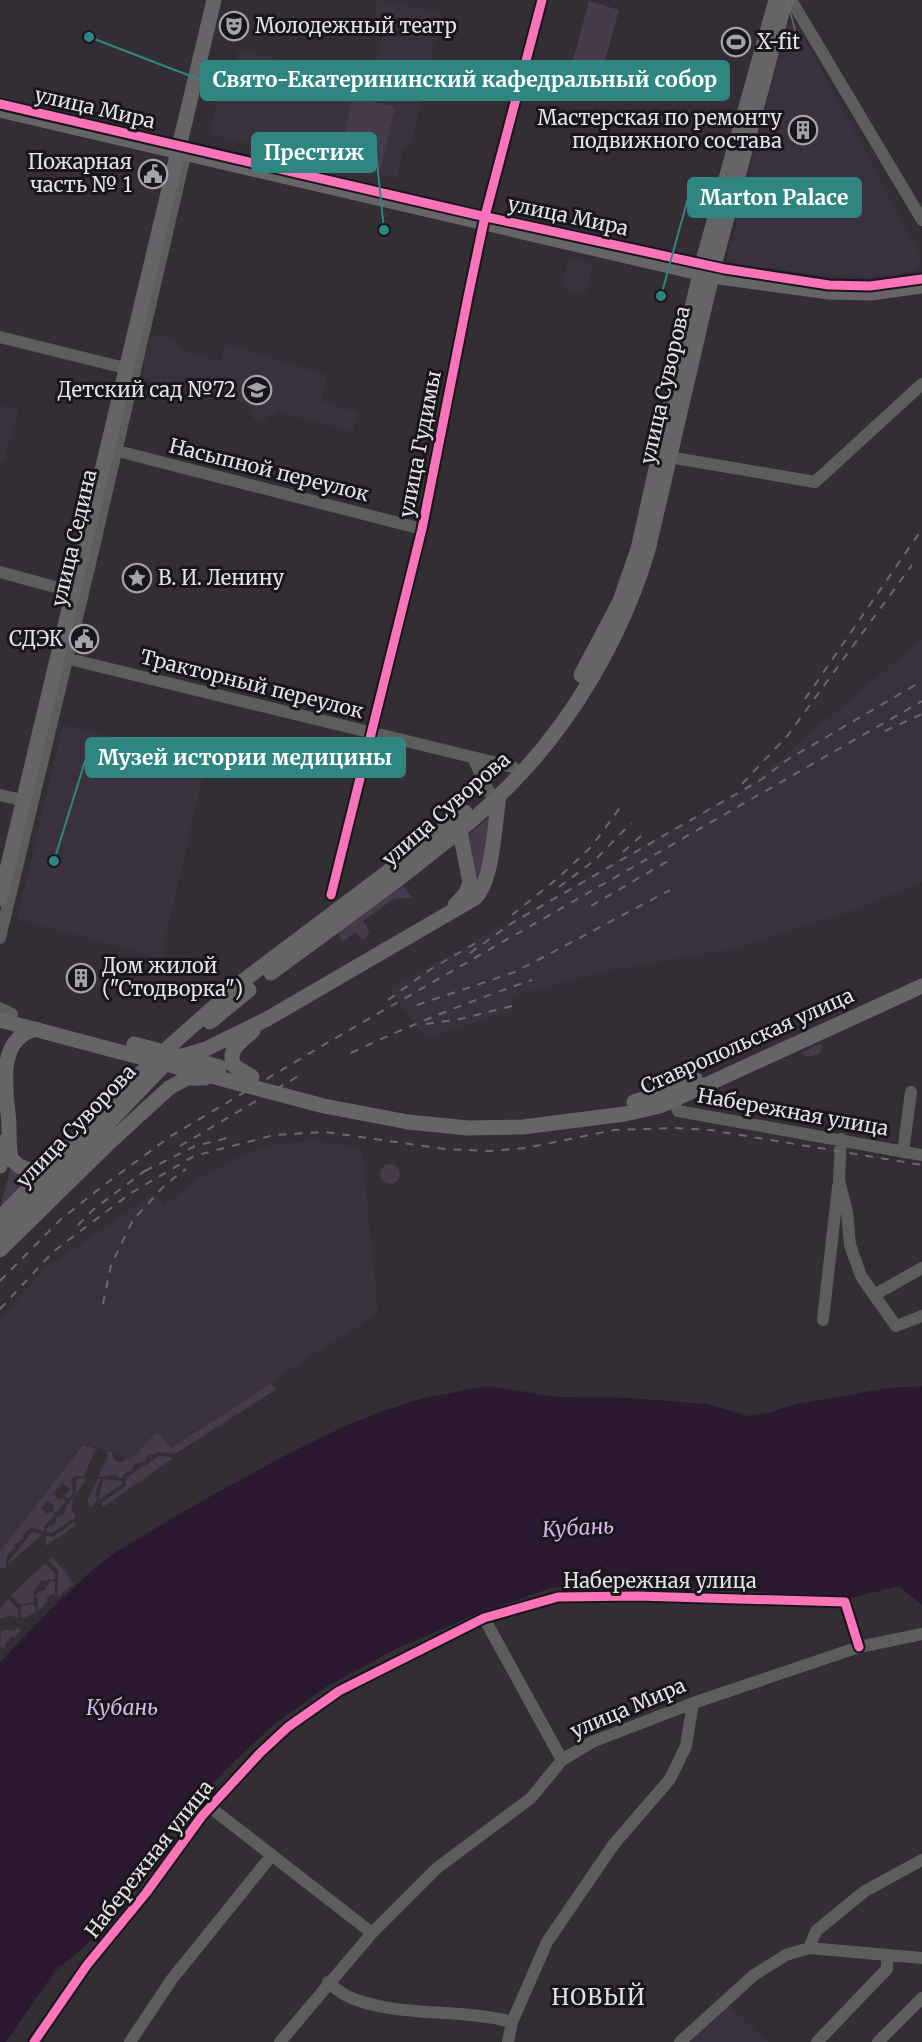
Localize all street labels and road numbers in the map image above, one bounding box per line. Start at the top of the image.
street label: улица Мира [32,82,158,134]
street label: улица Мира [505,191,631,241]
street label: улица Суворова [634,303,695,466]
street label: улица Гудимы [393,368,446,520]
street label: Насыпной переулок [167,433,372,507]
street label: улица Седина [46,467,101,609]
street label: Тракторный переулок [138,644,367,723]
street label: улица Суворова [377,746,515,871]
street label: Ставропольская улица [636,982,858,1099]
street label: улица Суворова [11,1059,141,1192]
street label: Набережная улица [696,1082,891,1141]
street label: Набережная улица [563,1568,757,1593]
street label: улица Мира [566,1672,689,1743]
street label: Набережная улица [79,1775,218,1943]

